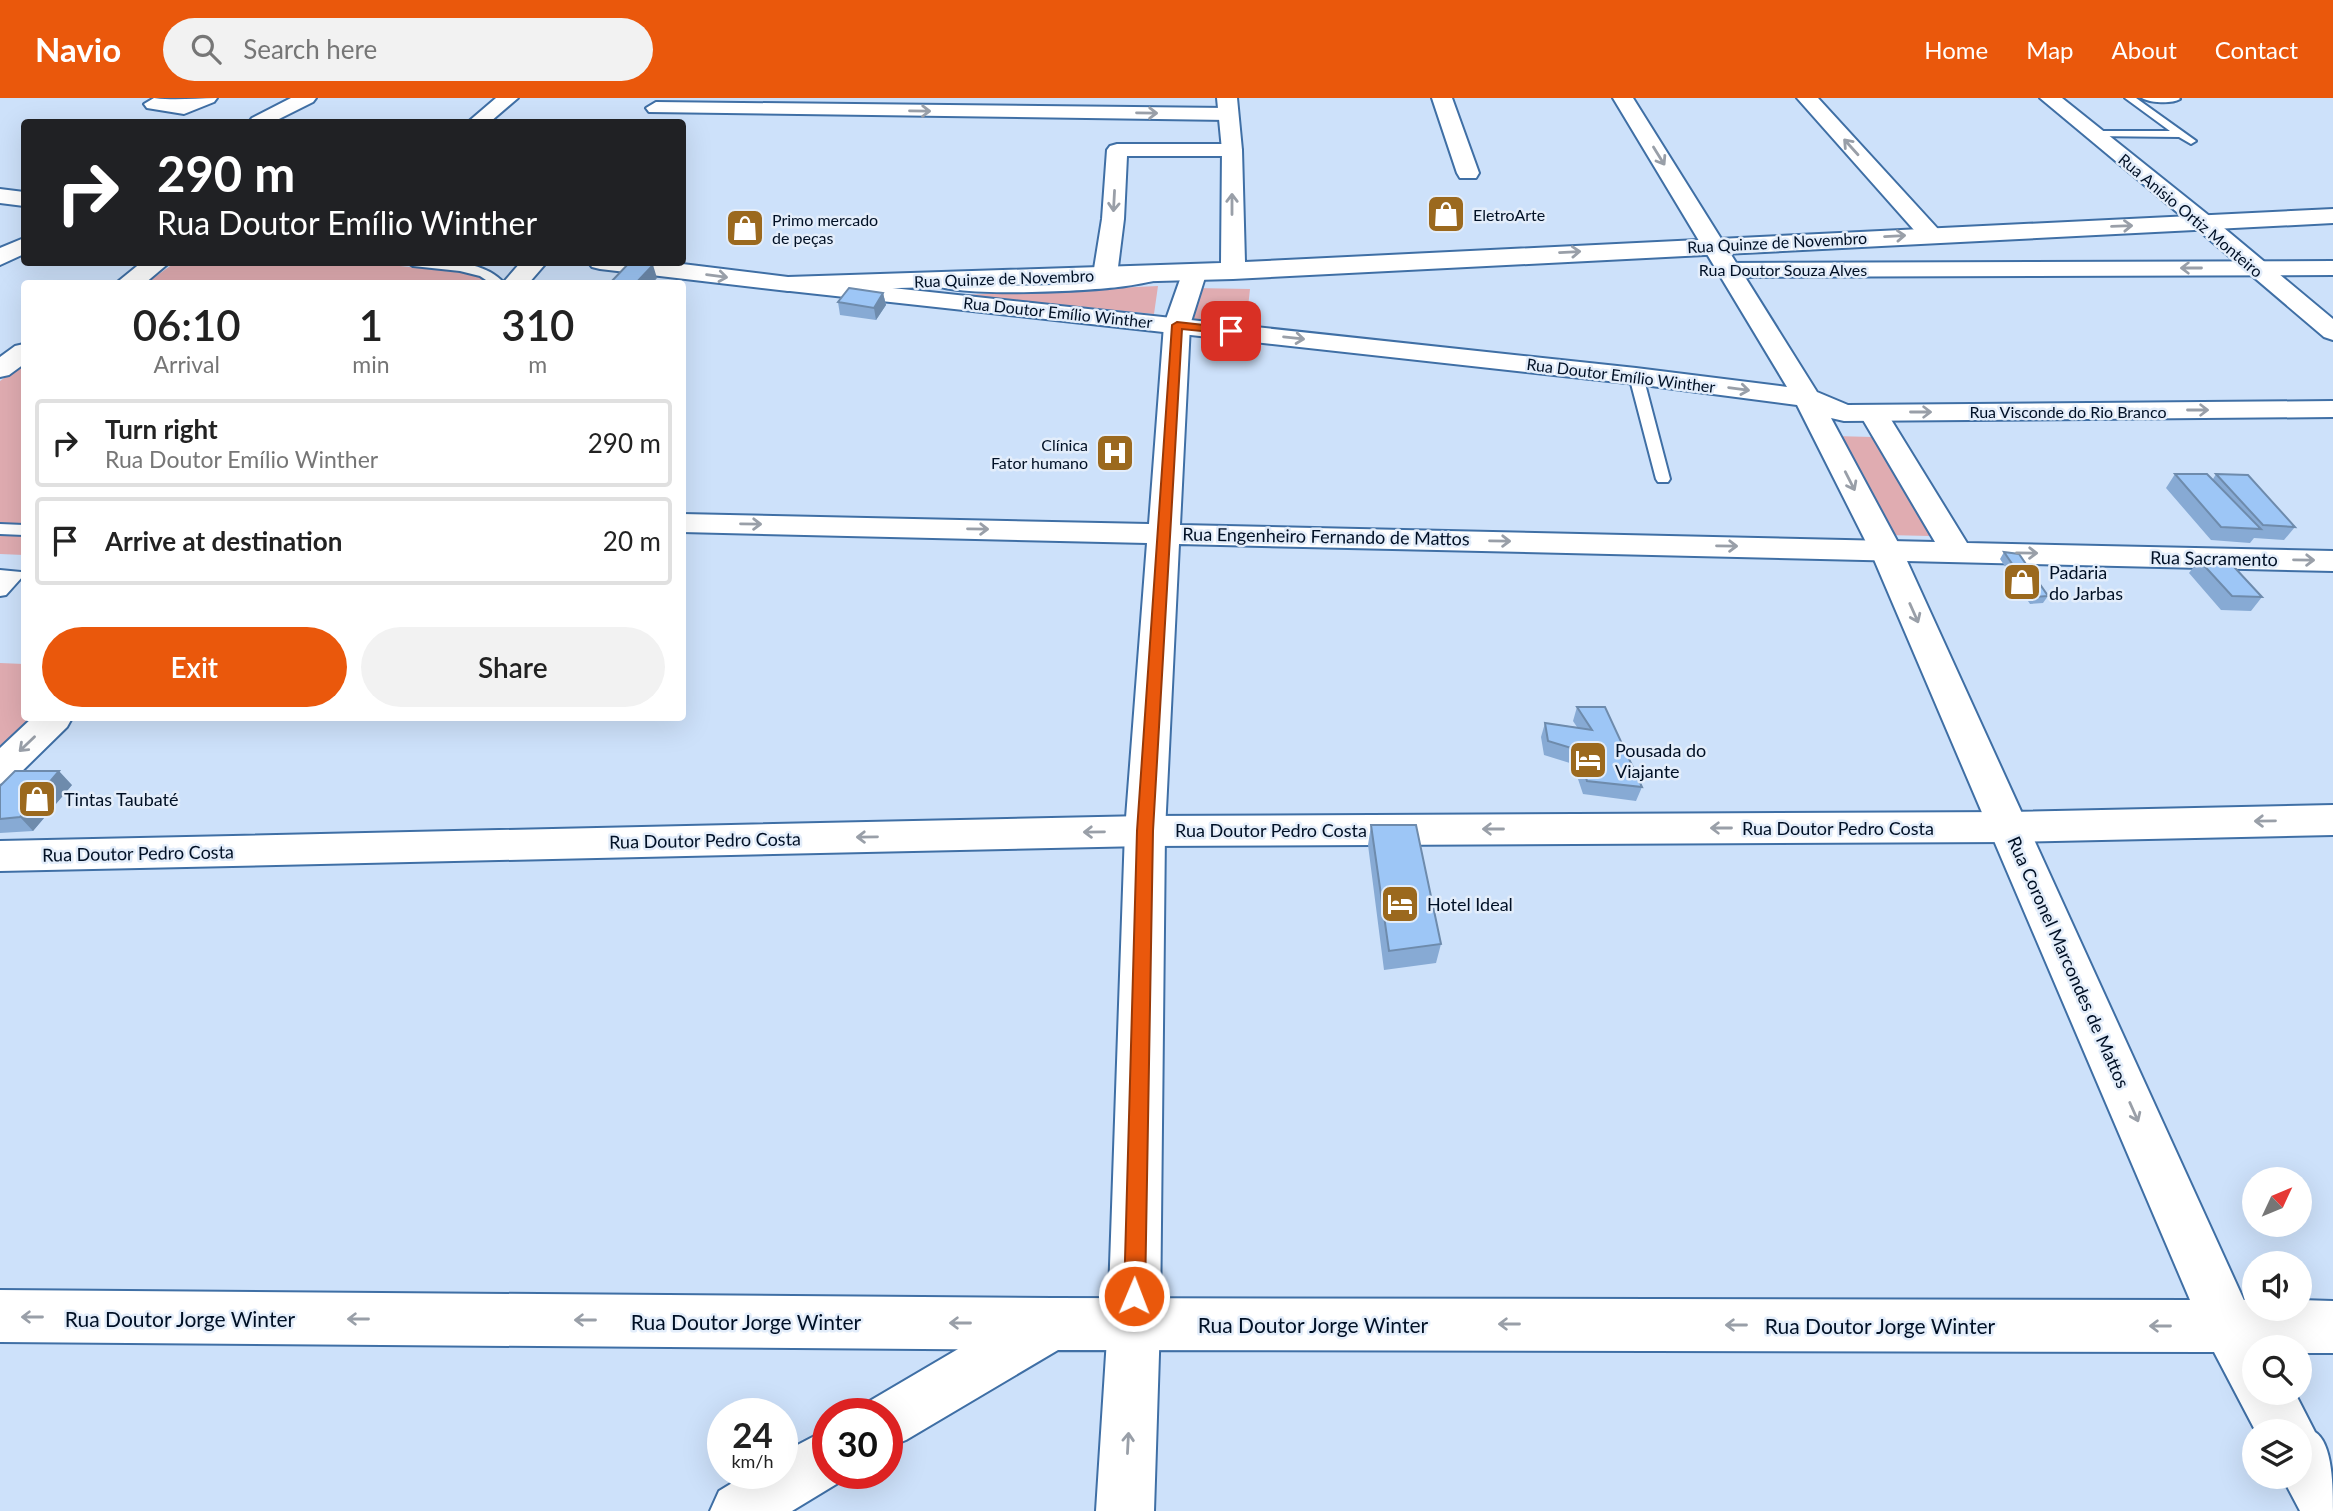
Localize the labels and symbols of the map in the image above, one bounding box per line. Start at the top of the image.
one-way arrow [908,104,931,117]
one-way arrow [1135,106,1158,120]
one-way arrow [1844,139,1860,157]
one-way arrow [1652,146,1667,165]
street label: Rua Anísio Ortiz Monteiro [2115,149,2267,281]
one-way arrow [1107,190,1120,212]
one-way arrow [1225,192,1239,215]
shop icon: EletroArte [1425,193,1467,235]
place label: EletroArte [1473,205,1545,224]
shop icon: Primo mercado de peças [724,207,766,249]
place label: Primo mercado de peças [772,210,878,247]
one-way arrow [2110,220,2133,233]
street label: Rua Quinze de Novembro [1687,228,1867,256]
one-way arrow [1883,230,1906,243]
one-way arrow [1558,246,1581,259]
street label: Rua Doutor Souza Alves [1699,260,1867,279]
one-way arrow [2180,261,2203,275]
street label: Rua Quinze de Novembro [914,265,1094,291]
one-way arrow [705,269,728,282]
street label: Rua Doutor Emílio Winther [963,293,1154,331]
pin [1201,301,1261,361]
one-way arrow [1282,332,1305,345]
street label: Rua Doutor Emílio Winther [1526,354,1717,396]
one-way arrow [1727,383,1750,396]
street label: Rua Visconde do Rio Branco [1969,402,2167,421]
one-way arrow [2186,403,2209,417]
one-way arrow [1909,405,1932,419]
hospital icon: Clínica Fator humano [1094,432,1136,474]
place label: Clínica Fator humano [991,435,1088,472]
one-way arrow [1843,470,1857,490]
one-way arrow [739,517,762,531]
one-way arrow [966,522,989,535]
street label: Rua Engenheiro Fernando de Mattos [1182,522,1470,550]
one-way arrow [1488,534,1511,547]
one-way arrow [1715,540,1738,553]
one-way arrow [2016,546,2039,560]
street label: Rua Sacramento [2150,546,2278,570]
one-way arrow [2292,553,2315,567]
shop icon: Padaria do Jarbas [2001,561,2043,603]
place label: Padaria do Jarbas [2049,561,2123,604]
one-way arrow [1908,602,1921,623]
one-way arrow [19,735,36,752]
hotel icon: Pousada do Viajante [1567,739,1609,781]
place label: Pousada do Viajante [1615,739,1706,782]
shop icon: Tintas Taubaté [16,778,58,820]
place label: Tintas Taubaté [64,788,178,810]
one-way arrow [2254,815,2277,828]
street label: Rua Doutor Pedro Costa [1742,817,1934,839]
street label: Rua Doutor Pedro Costa [1175,819,1367,841]
one-way arrow [1710,821,1733,835]
one-way arrow [1482,822,1505,836]
one-way arrow [1083,825,1106,839]
street label: Rua Doutor Pedro Costa [609,827,801,853]
one-way arrow [856,830,879,844]
street label: Rua Coronel Marcondes de Mattos [2003,833,2135,1091]
street label: Rua Doutor Pedro Costa [42,840,234,866]
hotel icon: Hotel Ideal [1379,883,1421,925]
place label: Hotel Ideal [1427,893,1513,915]
one-way arrow [2128,1101,2141,1122]
north arrow [2242,1167,2312,1237]
position arrow [1097,1259,1171,1333]
street label: Rua Doutor Jorge Winter [65,1306,295,1331]
street label: Rua Doutor Jorge Winter [631,1309,861,1334]
one-way arrow [21,1310,44,1324]
one-way arrow [346,1312,369,1326]
street label: Rua Doutor Jorge Winter [1198,1312,1428,1337]
one-way arrow [574,1313,597,1327]
street label: Rua Doutor Jorge Winter [1765,1313,1995,1338]
one-way arrow [948,1316,971,1330]
one-way arrow [1497,1317,1520,1331]
one-way arrow [1725,1318,1748,1332]
one-way arrow [2148,1319,2171,1333]
speed limit sign: 30 [812,1398,903,1489]
one-way arrow [1122,1432,1135,1455]

